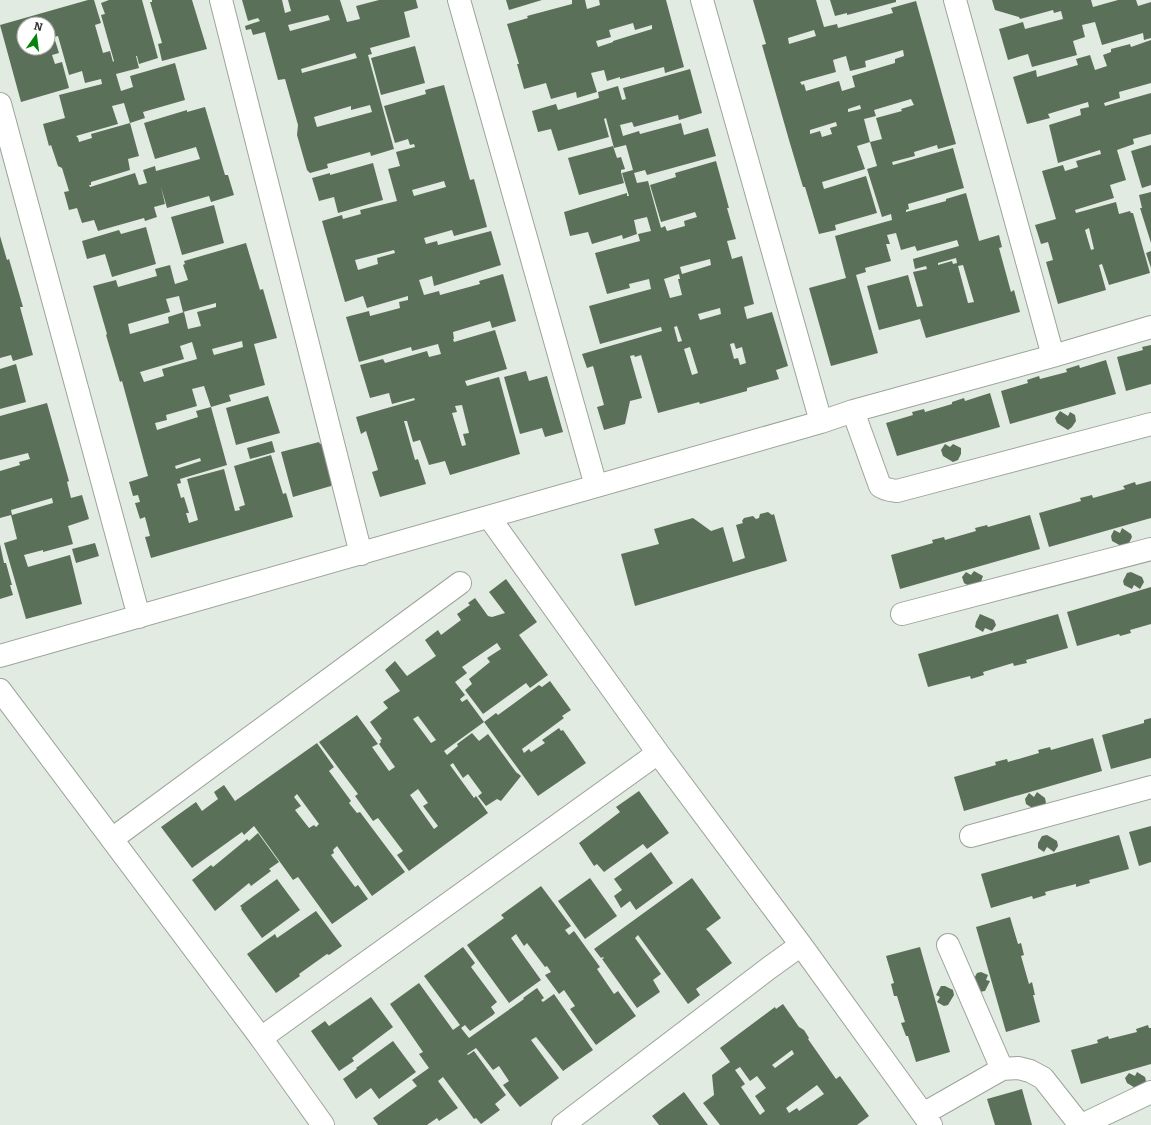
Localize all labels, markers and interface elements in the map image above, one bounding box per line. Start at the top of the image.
north arrow [16,16,56,56]
text: N [33,19,44,34]

